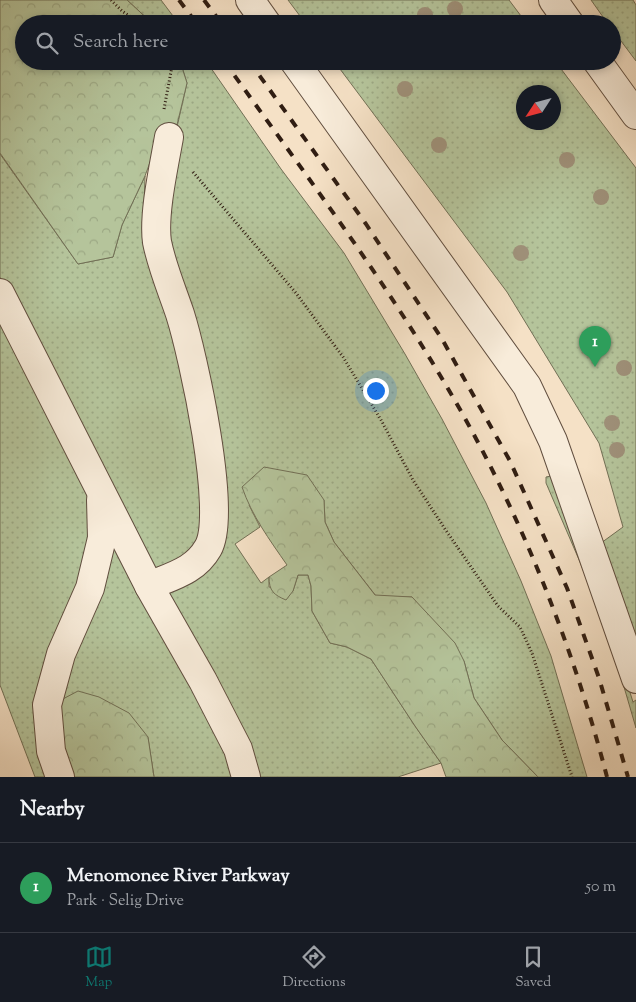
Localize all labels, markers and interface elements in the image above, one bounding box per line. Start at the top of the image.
search box [15,15,621,70]
icon: search [33,29,61,57]
text: Search here [73,29,168,56]
north arrow [516,85,561,130]
pin: 1 [579,326,611,367]
your location [363,378,389,404]
text: Nearby [20,795,85,825]
text: Menomonee River Parkway [67,863,290,890]
text: 1 [33,876,39,899]
text: 50 m [585,876,616,899]
text: Park · Selig Drive [67,890,184,913]
tab: Map [85,943,113,993]
tab: Directions [282,943,346,993]
tab: Saved [515,943,551,993]

